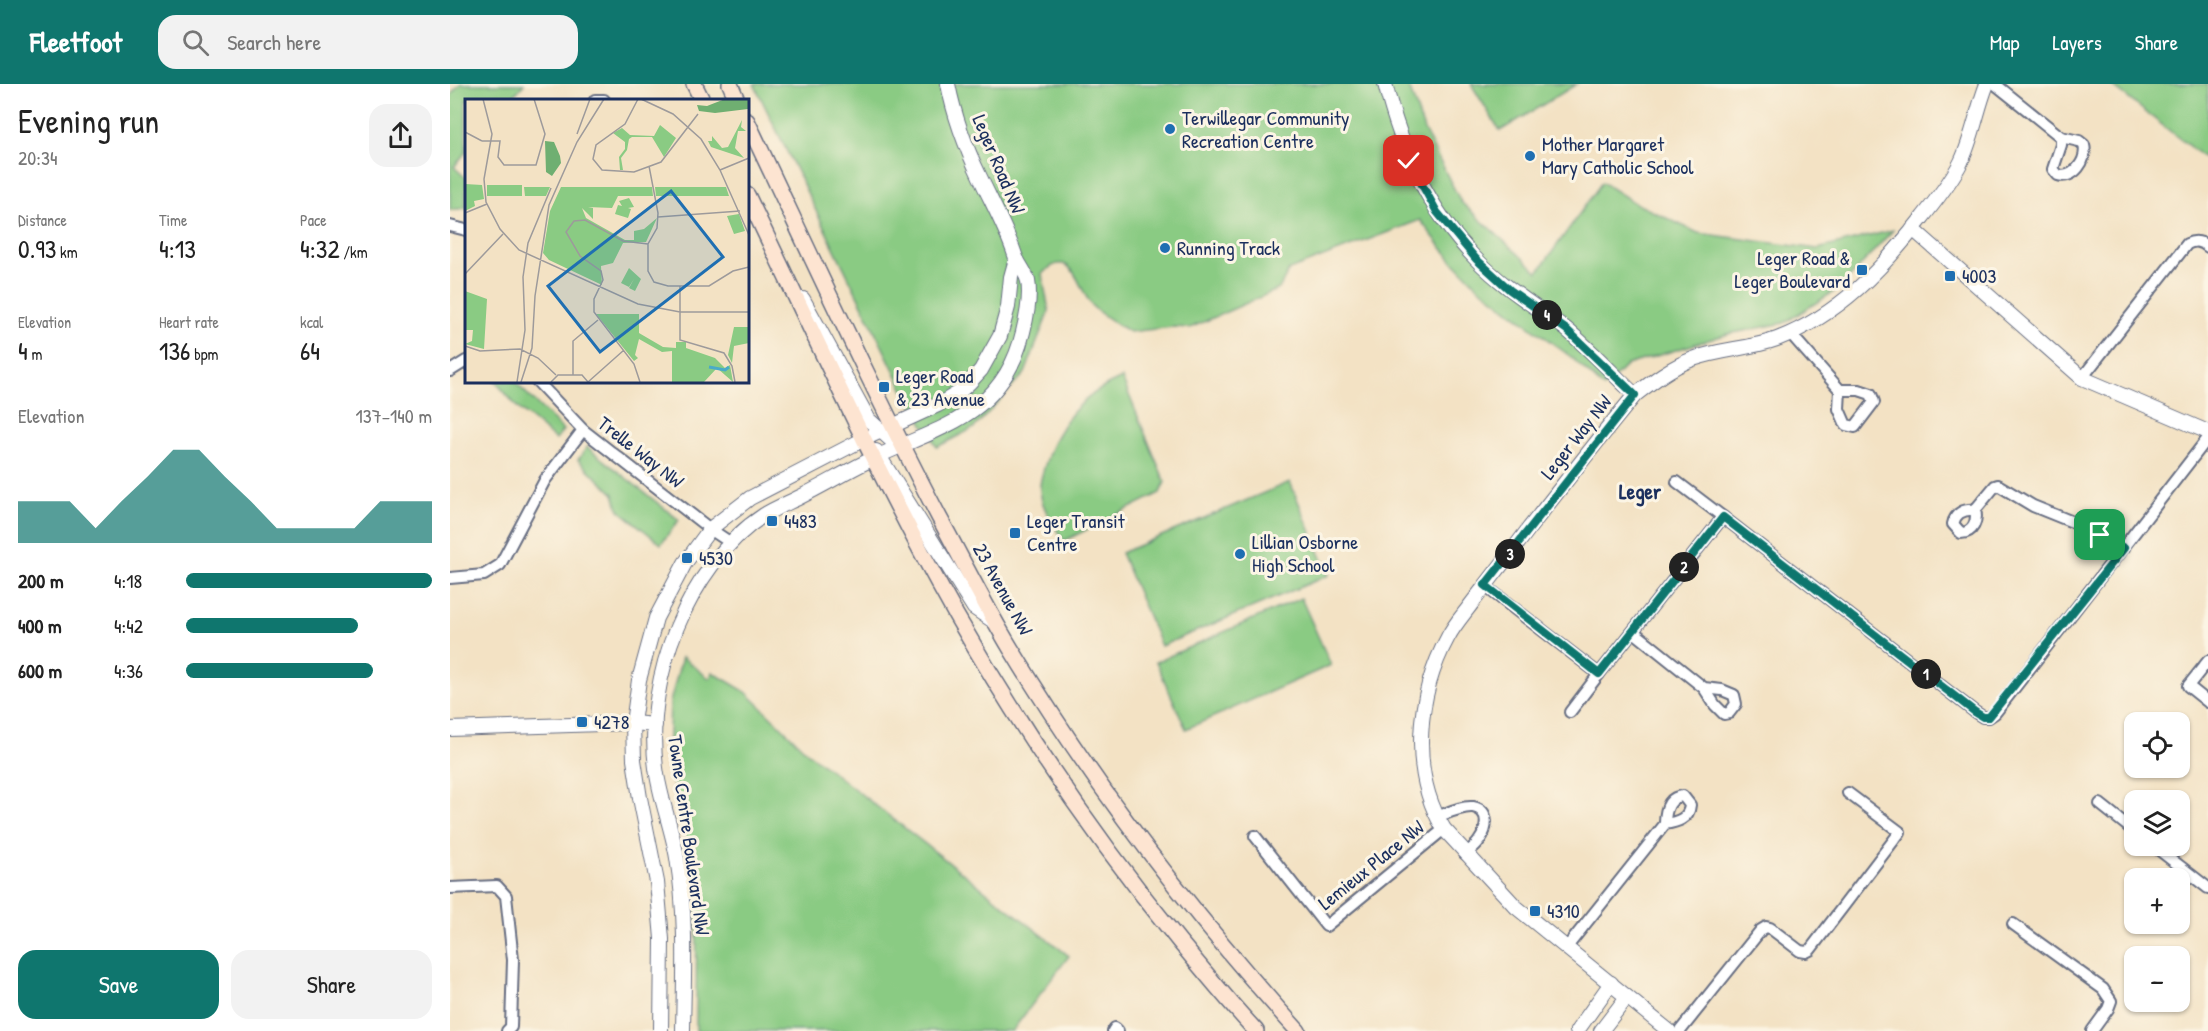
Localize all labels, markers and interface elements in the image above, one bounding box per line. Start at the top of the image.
search box [158,15,578,69]
text: Fleetfoot [30,23,122,61]
icon: search [179,26,212,59]
text: Search here [227,27,321,57]
text: Map [1990,28,2019,57]
text: Layers [2052,28,2102,57]
text: Share [2135,28,2178,57]
text: Evening run [18,99,159,143]
inset map [465,99,748,382]
button: share [369,104,432,167]
place label: Terwillegar Community Recreation Centre [1182,104,1349,154]
street label: Leger Road NW [967,110,1033,218]
marker: Terwillegar Community Recreation Centre [1163,122,1177,136]
place label: Mother Margaret Mary Catholic School [1542,130,1694,180]
pin [1383,135,1434,186]
text: 20:34 [18,144,57,171]
icon: check [1392,144,1425,177]
marker: Mother Margaret Mary Catholic School [1523,149,1537,163]
text: Distance [18,209,67,231]
text: Time [159,209,187,231]
text: Pace [300,209,327,231]
text: 0.93 [18,231,56,266]
text: 4:13 [159,231,196,266]
text: 4:32 [300,231,340,266]
place label: Running Track [1177,234,1280,261]
text: km [56,241,78,263]
text: /km [340,241,368,263]
marker: Running Track [1158,241,1172,255]
place label: Leger Road & Leger Boulevard [1735,244,1850,294]
place label: 4003 [1962,262,1996,289]
marker: Leger Road & Leger Boulevard [1855,263,1869,277]
marker: 4003 [1943,269,1957,283]
pin: 4 [1532,300,1562,330]
text: 4 [1544,304,1550,326]
text: Elevation [18,311,71,333]
text: Heart rate [159,311,219,333]
text: kcal [300,311,323,333]
text: 4 [18,333,28,368]
text: 136 [159,333,190,368]
text: 64 [300,333,320,368]
text: m [28,343,42,365]
text: bpm [190,343,218,365]
place label: Leger Road & 23 Avenue [896,362,985,412]
marker: Leger Road & 23 Avenue [877,380,891,394]
street label: Leger Way NW [1534,388,1618,485]
text: Elevation [18,402,84,429]
text: 137–140 m [356,402,432,429]
street label: Trelle Way NW [593,409,690,494]
district label: Leger [1619,477,1662,507]
place label: 4483 [784,507,817,534]
place label: Leger Transit Centre [1027,507,1126,557]
pin [2074,509,2125,560]
marker: 4483 [765,514,779,528]
icon: arrive [2083,518,2116,551]
marker: Leger Transit Centre [1008,526,1022,540]
place label: Lillian Osborne High School [1252,528,1358,578]
street label: 23 Avenue NW [967,538,1040,640]
pin: 3 [1495,539,1525,569]
text: 3 [1506,543,1514,565]
place label: 4530 [699,544,733,571]
marker: Lillian Osborne High School [1233,547,1247,561]
marker: 4530 [680,551,694,565]
pin: 2 [1669,552,1699,582]
text: 2 [1680,556,1688,578]
text: 200 m [18,567,63,594]
text: 4:18 [114,567,142,594]
text: 400 m [18,612,62,639]
text: 4:42 [114,612,143,639]
text: 600 m [18,657,62,684]
text: 4:36 [114,657,143,684]
pin: 1 [1911,659,1941,689]
text: 1 [1923,663,1929,685]
place label: 4278 [594,708,629,735]
map controls [2124,712,2190,1012]
button: locate [2124,712,2190,778]
marker: 4278 [575,715,589,729]
street label: Towne Centre Boulevard NW [662,733,717,937]
button: layers [2124,790,2190,856]
street label: Lemieux Place NW [1312,813,1430,916]
button: + [2124,868,2190,934]
place label: 4310 [1547,897,1580,924]
marker: 4310 [1528,904,1542,918]
button: − [2124,946,2190,1012]
button: Save [18,950,219,1019]
button: Share [231,950,432,1019]

